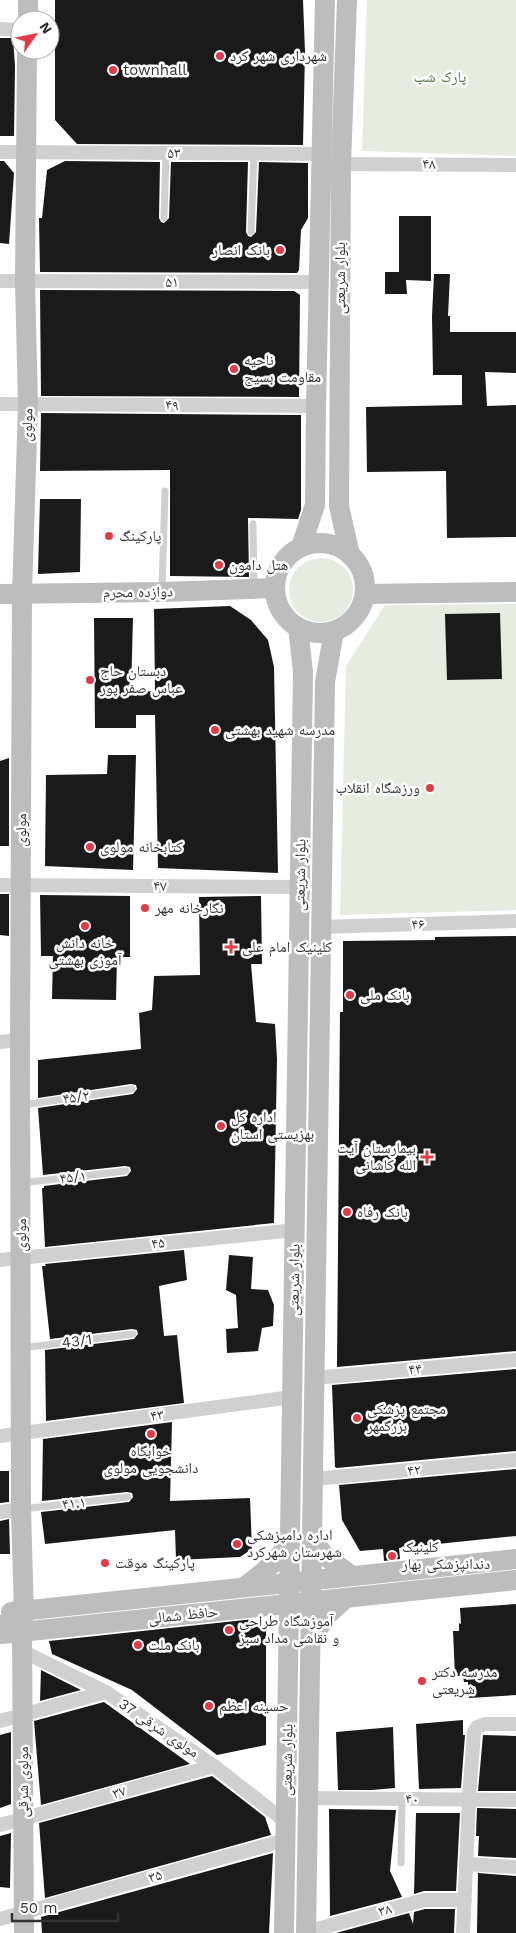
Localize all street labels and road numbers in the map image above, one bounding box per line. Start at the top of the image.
street label: ۵۳ [167,144,181,162]
street label: ۴۸ [422,155,436,173]
street label: بلوار شریعتی [331,242,350,314]
street label: ۵۱ [165,273,179,291]
street label: ۴۹ [165,396,179,414]
street label: مولوی [17,408,38,442]
street label: دوازده محرم [103,582,173,603]
street label: مولوی [12,813,31,847]
street label: بلوار شریعتی [290,839,311,911]
street label: ۴۷ [153,877,167,895]
street label: ۴۶ [411,915,425,933]
street label: ۴۵/۲ [61,1086,91,1108]
street label: ۴۵/۱ [59,1166,87,1188]
street label: مولوی [12,1218,31,1252]
street label: ۴۵ [150,1233,166,1253]
street label: بلوار شریعتی [284,1244,305,1316]
street label: 43/1 [61,1330,93,1352]
street label: ۴۴ [407,1359,423,1379]
street label: ۴۳ [149,1405,165,1425]
street label: ۴۲ [406,1460,422,1480]
street label: ۴۱.۱ [61,1493,87,1513]
street label: حافظ شمالی [147,1602,219,1629]
street label: مولوی شرقی 37 [115,1695,203,1762]
street label: بلوار شریعتی [277,1724,298,1796]
street label: مولوی شرقی [14,1746,33,1817]
street label: ۳۷ [110,1781,128,1803]
street label: ۴۰ [405,1790,419,1808]
street label: ۳۵ [146,1865,164,1887]
street label: ۳۸ [376,1899,394,1920]

